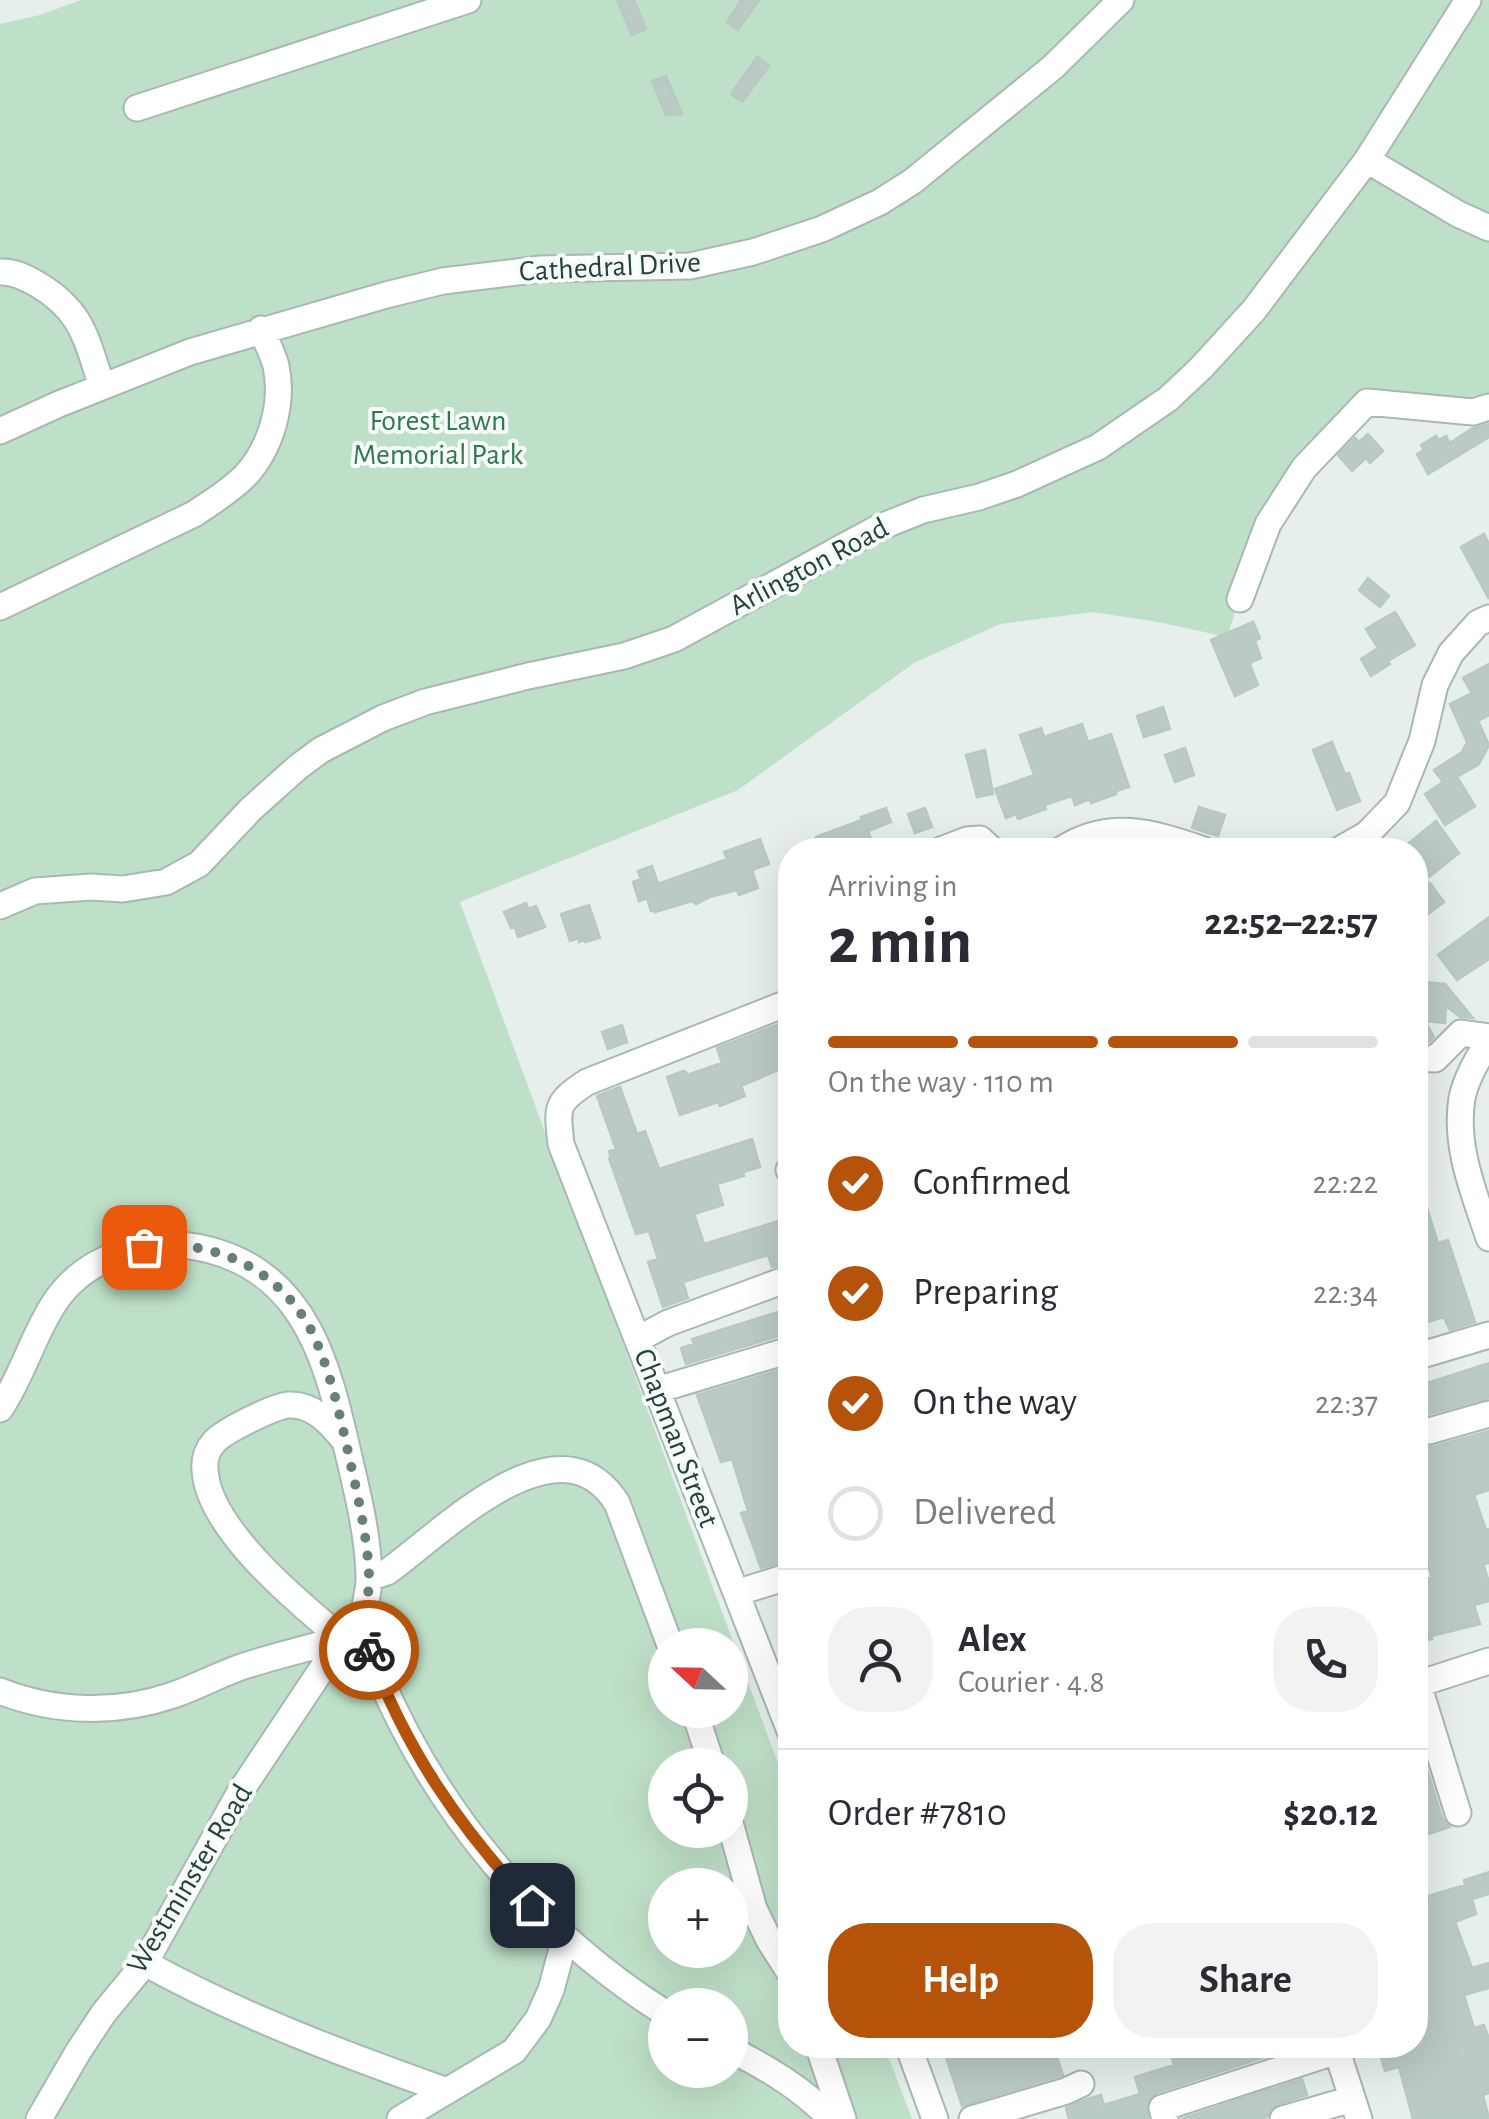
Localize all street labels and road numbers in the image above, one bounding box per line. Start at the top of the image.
street label: Cathedral Drive [518,247,702,287]
street label: Arlington Road [725,513,893,621]
street label: Chapman Street [628,1345,724,1532]
street label: Westminster Road [122,1779,258,1979]

